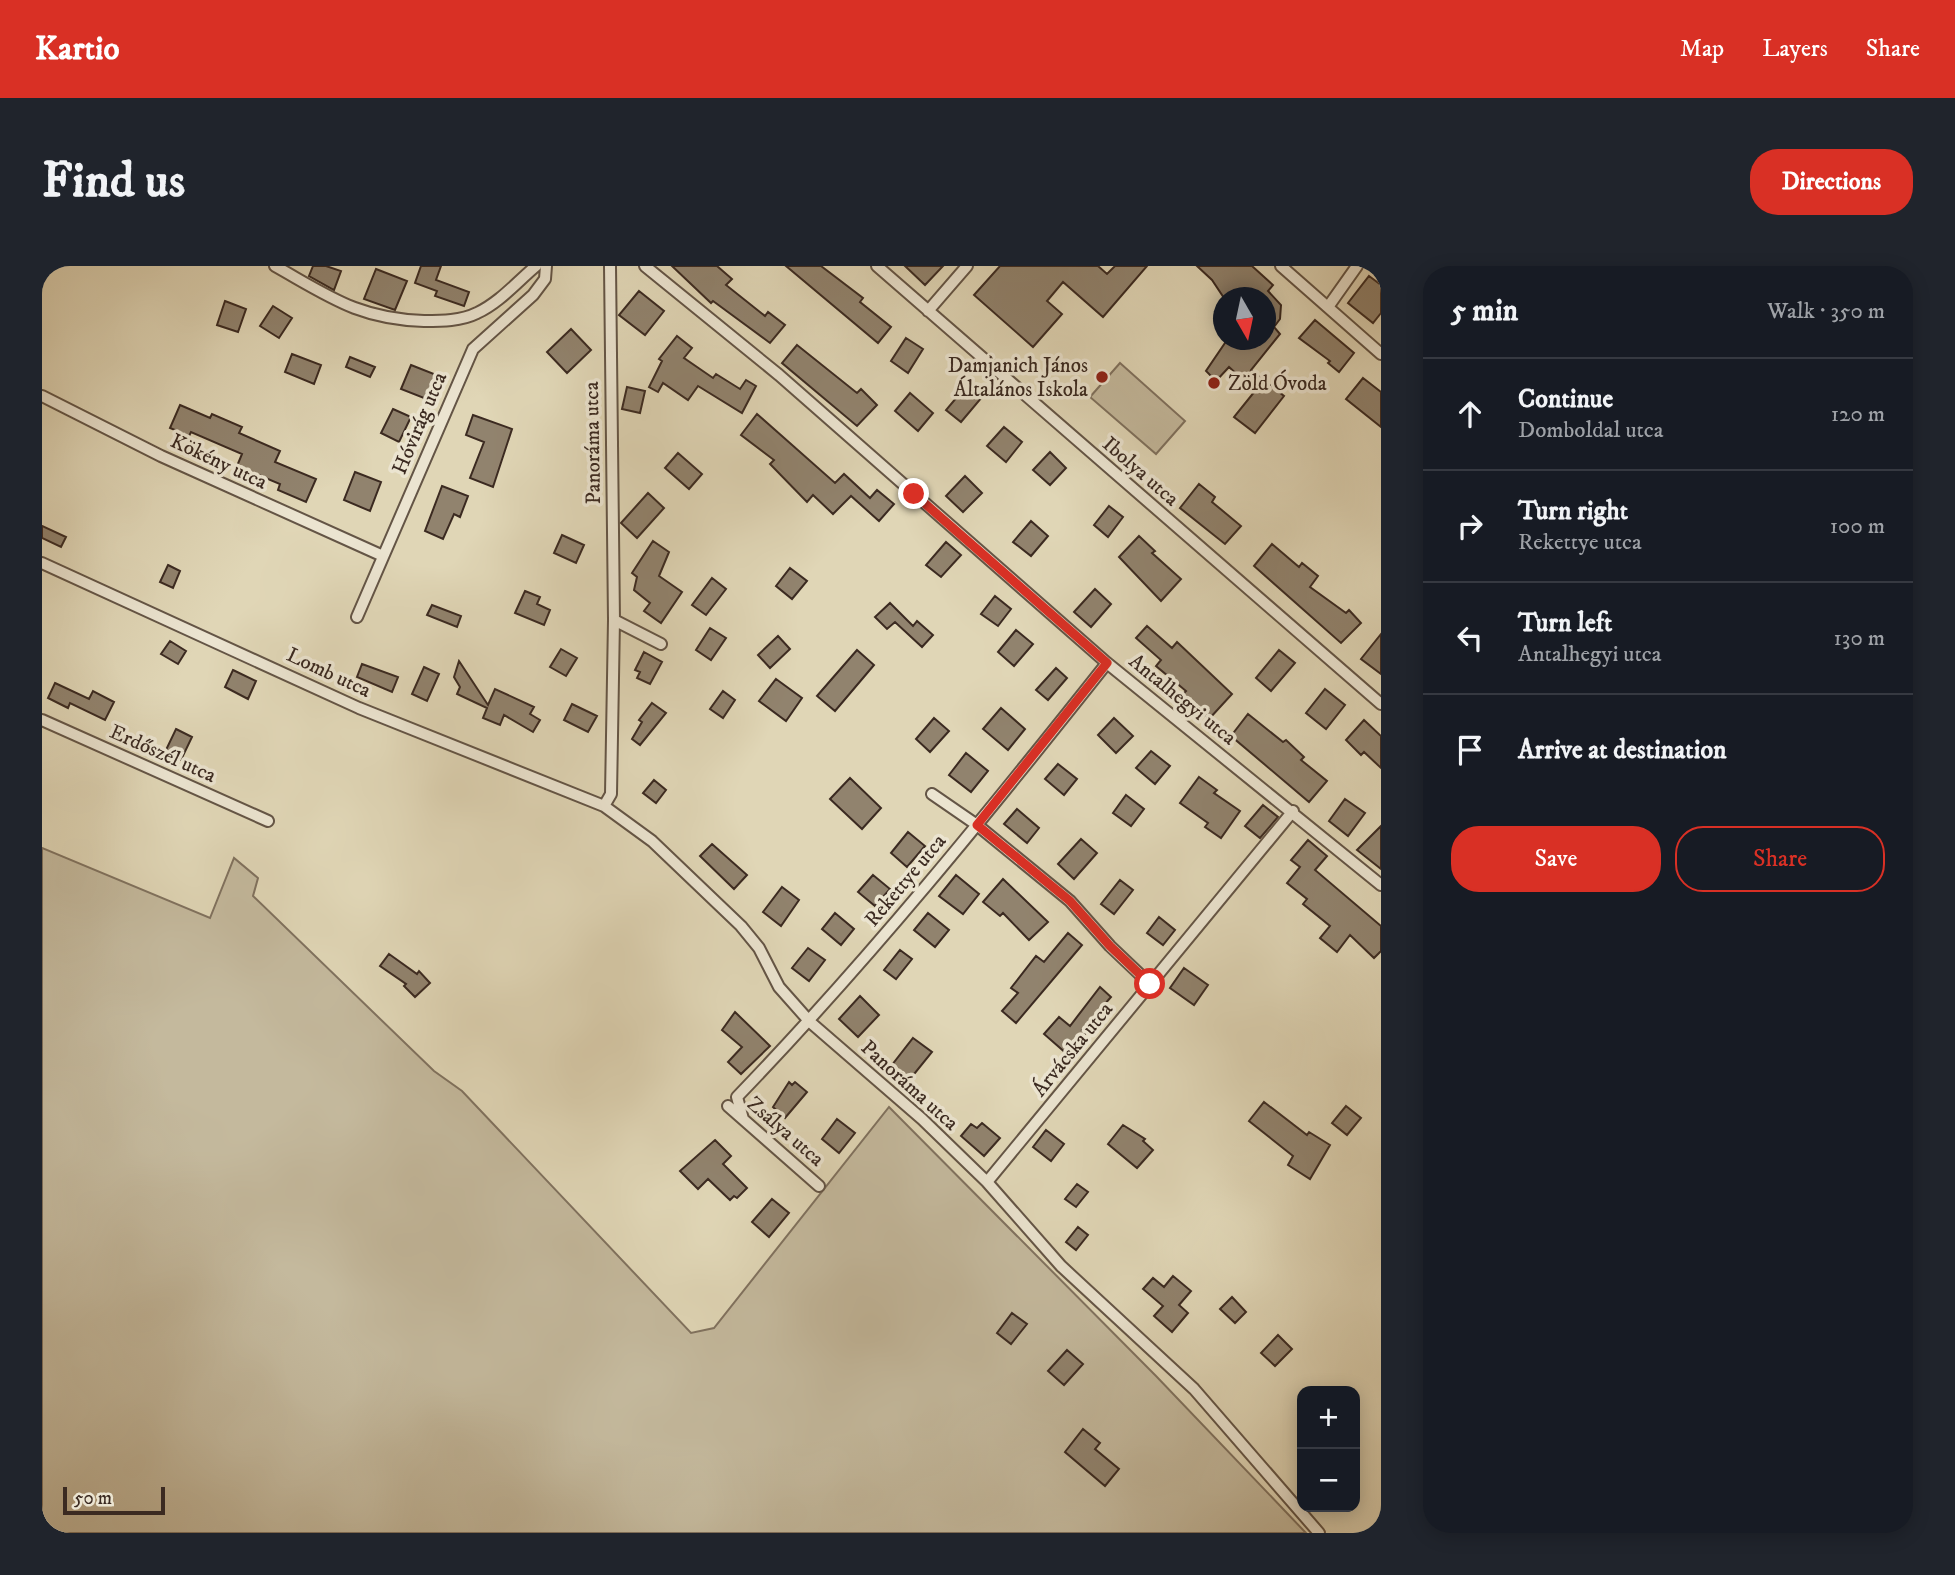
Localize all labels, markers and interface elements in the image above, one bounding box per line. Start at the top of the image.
text: Kartio [35,29,120,70]
text: Map [1680,34,1724,64]
text: Layers [1762,34,1828,64]
text: Share [1866,34,1920,64]
button: Directions [1750,149,1913,215]
text: Find us [42,151,185,213]
north arrow [1213,287,1276,350]
text: 5 min [1451,293,1518,330]
text: Walk · 350 m [1767,297,1885,326]
place label: Damjanich János Általános Iskola [948,353,1088,403]
street label: Hóvirág utca [387,368,453,478]
marker: Damjanich János Általános Iskola [1094,369,1110,385]
place label: Zöld Óvoda [1228,369,1327,397]
marker: Zöld Óvoda [1206,375,1222,391]
street label: Panoráma utca [579,381,607,505]
text: Continue [1518,383,1613,416]
icon: ahead [1451,395,1489,433]
text: 120 m [1831,400,1885,429]
text: Domboldal utca [1518,416,1664,445]
street label: Kökény utca [166,428,271,496]
street label: Ibolya utca [1097,431,1184,512]
route end [898,478,929,509]
text: Turn right [1518,495,1628,528]
icon: right [1451,507,1489,545]
text: 100 m [1830,512,1885,541]
text: Rekettye utca [1518,528,1642,557]
text: Turn left [1518,607,1612,640]
icon: left [1451,619,1489,657]
text: 130 m [1833,624,1885,653]
text: Antalhegyi utca [1518,640,1661,669]
street label: Lomb utca [282,642,375,704]
street label: Antalhegyi utca [1123,648,1242,751]
street label: Erdőszél utca [105,719,220,789]
icon: arrive [1451,731,1489,769]
text: Arrive at destination [1518,734,1727,767]
button: Save [1451,826,1661,892]
button: Share [1675,826,1885,892]
street label: Rekettye utca [860,829,952,932]
route start [1134,968,1165,999]
street label: Árvácska utca [1025,996,1119,1102]
street label: Panoráma utca [855,1035,964,1137]
street label: Zsálya utca [741,1091,829,1172]
map controls [1297,1386,1360,1512]
button: + [1297,1386,1360,1449]
button: − [1297,1449,1360,1512]
scale bar [63,1484,164,1516]
text: 50 m [74,1487,112,1510]

